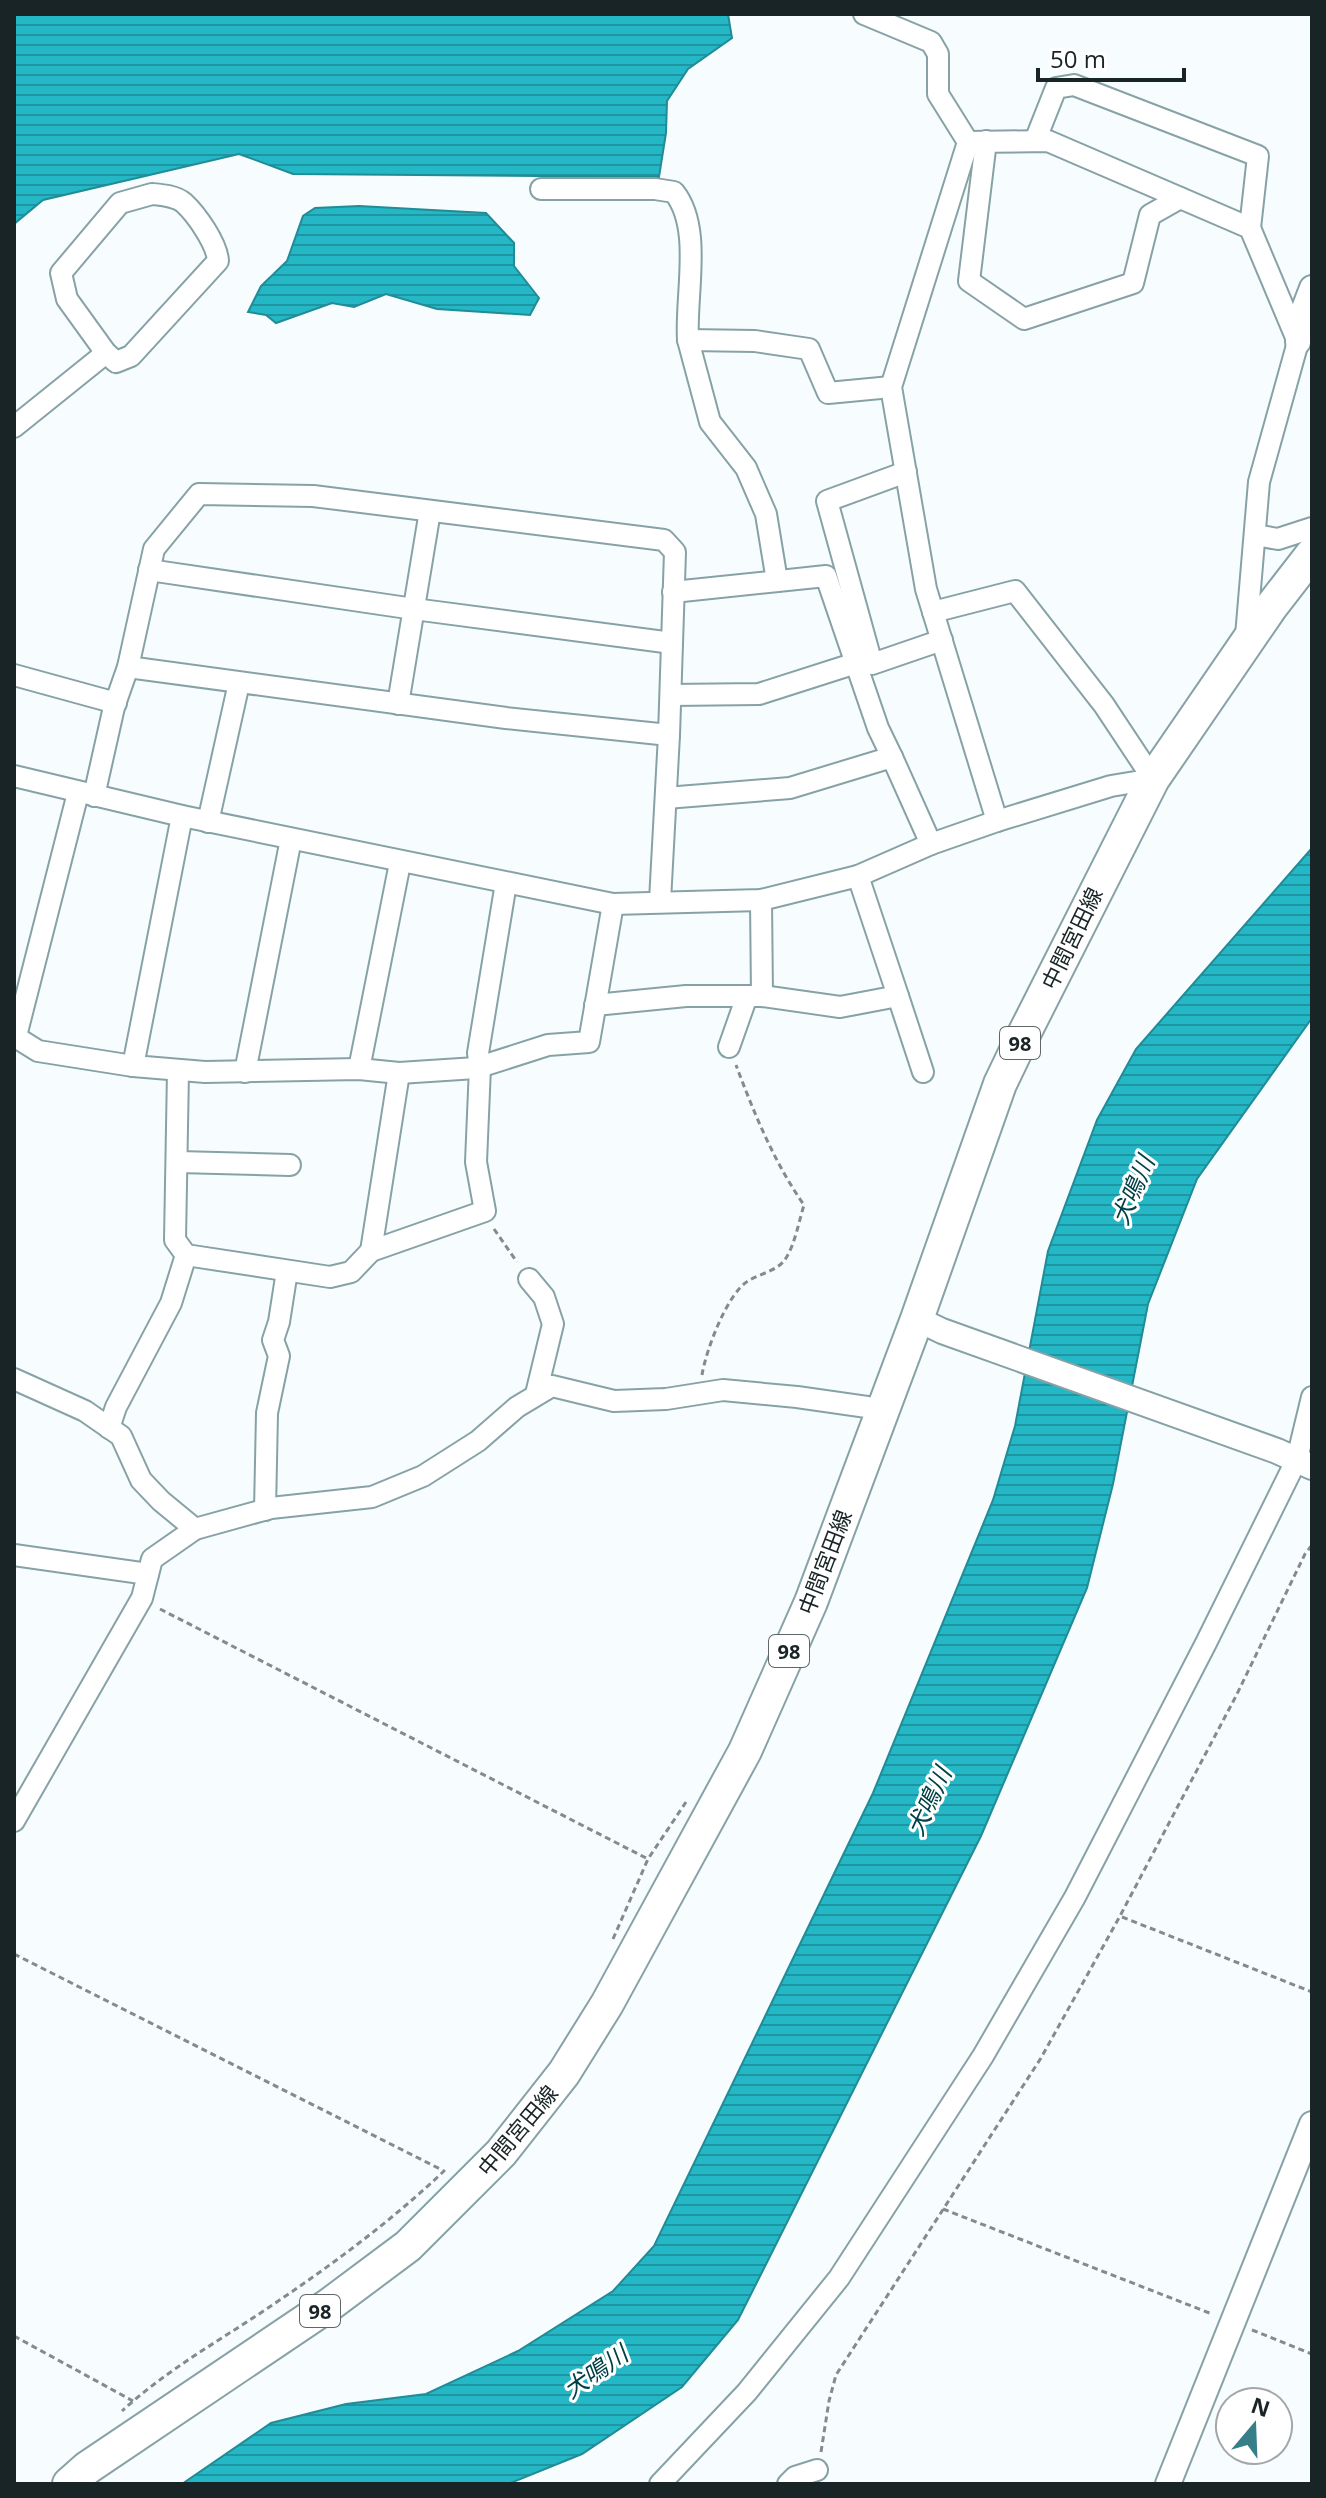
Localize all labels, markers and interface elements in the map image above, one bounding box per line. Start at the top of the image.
scale bar [1038,32,1184,82]
text: 50 m [1050,42,1106,75]
street label: 中間宮田線 [1033,882,1109,994]
road number: 98 [1000,1027,1040,1059]
water label: 犬鳴川 [1103,1148,1162,1230]
street label: 中間宮田線 [790,1505,858,1619]
road number: 98 [769,1635,809,1667]
water label: 犬鳴川 [898,1759,959,1841]
street label: 中間宮田線 [470,2078,564,2182]
road number: 98 [300,2295,340,2327]
water label: 犬鳴川 [556,2335,636,2405]
north arrow [1214,2386,1294,2466]
text: N [1247,2389,1274,2423]

